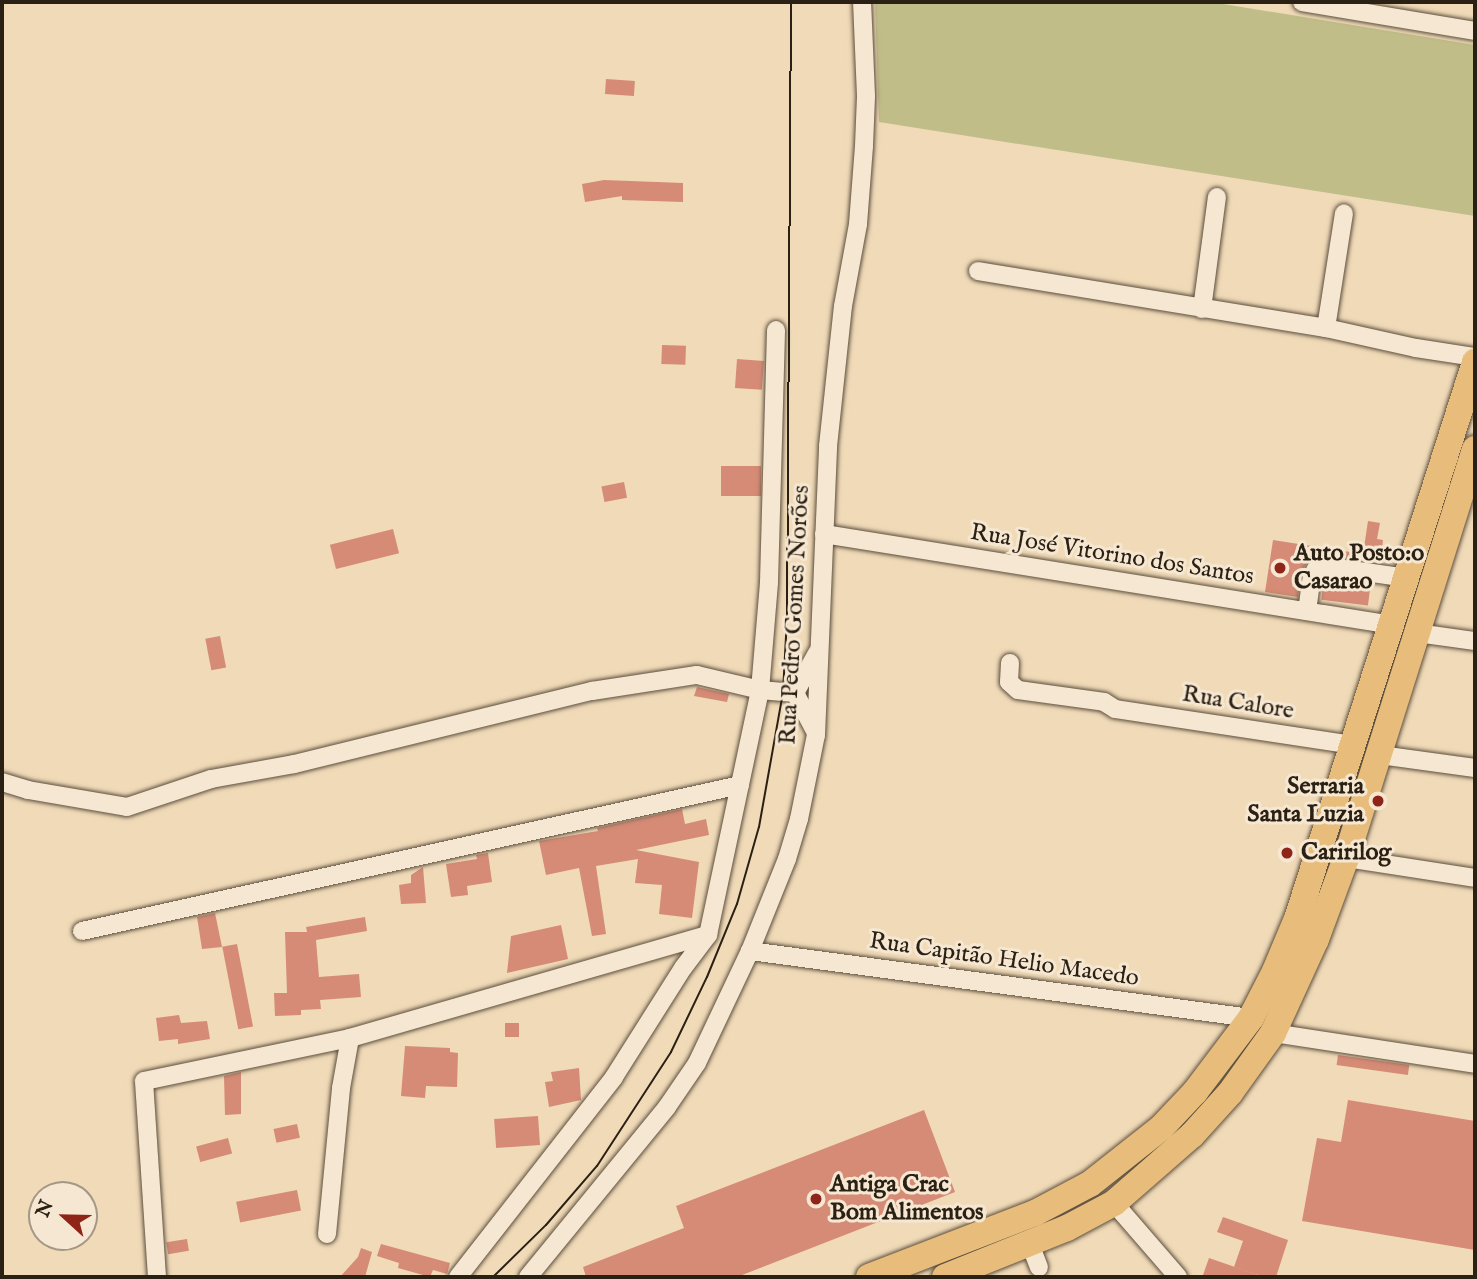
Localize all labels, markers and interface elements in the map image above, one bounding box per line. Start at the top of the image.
street label: Rua Pedro Gomes Norões [774,484,816,746]
street label: Rua José Vitorino dos Santos [968,518,1256,592]
place label: Auto Posto:o Casarao [1294,540,1424,596]
marker: Auto Posto:o Casarao [1272,560,1288,576]
street label: Rua Calore [1180,680,1296,726]
place label: Serraria Santa Luzia [1247,773,1364,829]
marker: Serraria Santa Luzia [1370,793,1386,809]
place label: Caririlog [1301,839,1391,867]
marker: Caririlog [1279,845,1295,861]
street label: Rua Capitão Helio Macedo [867,927,1141,993]
place label: Antiga Crac Bom Alimentos [830,1171,984,1227]
north arrow [28,1181,98,1251]
marker: Antiga Crac Bom Alimentos [808,1191,824,1207]
text: N [31,1197,60,1221]

